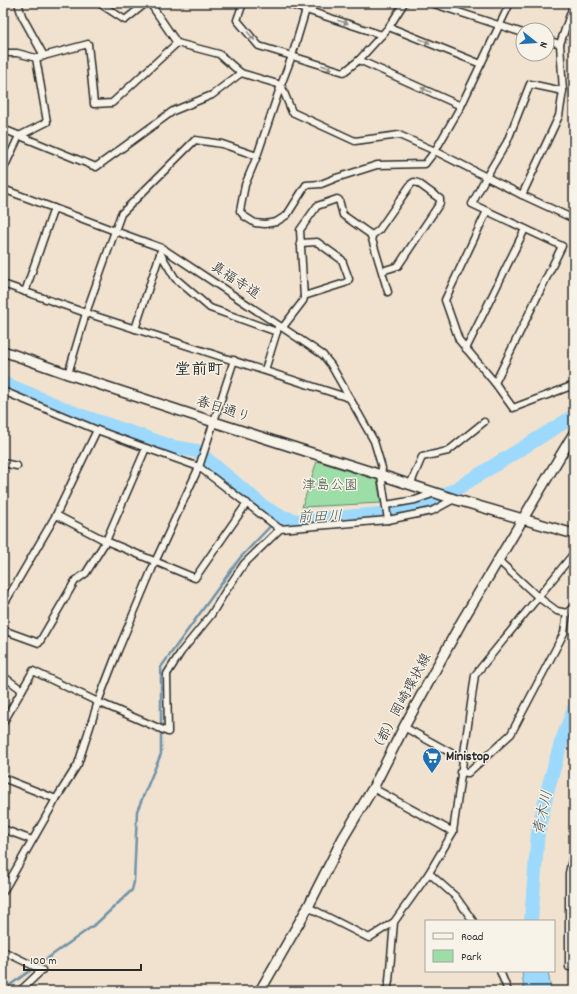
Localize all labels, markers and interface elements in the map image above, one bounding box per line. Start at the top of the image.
one-way arrow [337,19,349,25]
north arrow [515,22,555,62]
one-way arrow [246,31,255,41]
one-way arrow [420,39,432,45]
text: N [534,39,551,50]
one-way arrow [322,64,334,70]
one-way arrow [420,87,432,93]
street label: 真福寺道 [206,257,264,305]
district label: 堂前町 [175,359,223,382]
street label: 春日通り [193,392,253,428]
park label: 津島公園 [302,476,358,496]
water label: 前田川 [297,506,343,530]
street label: （都）岡崎環状線 [367,650,437,758]
supermarket icon: Ministop [421,746,443,774]
place label: Ministop [446,747,490,767]
water label: 青木川 [529,789,559,837]
legend [425,920,555,972]
text: Road [461,929,483,946]
scale bar [24,946,141,972]
text: Park [461,949,482,966]
text: 100 m [30,953,57,970]

